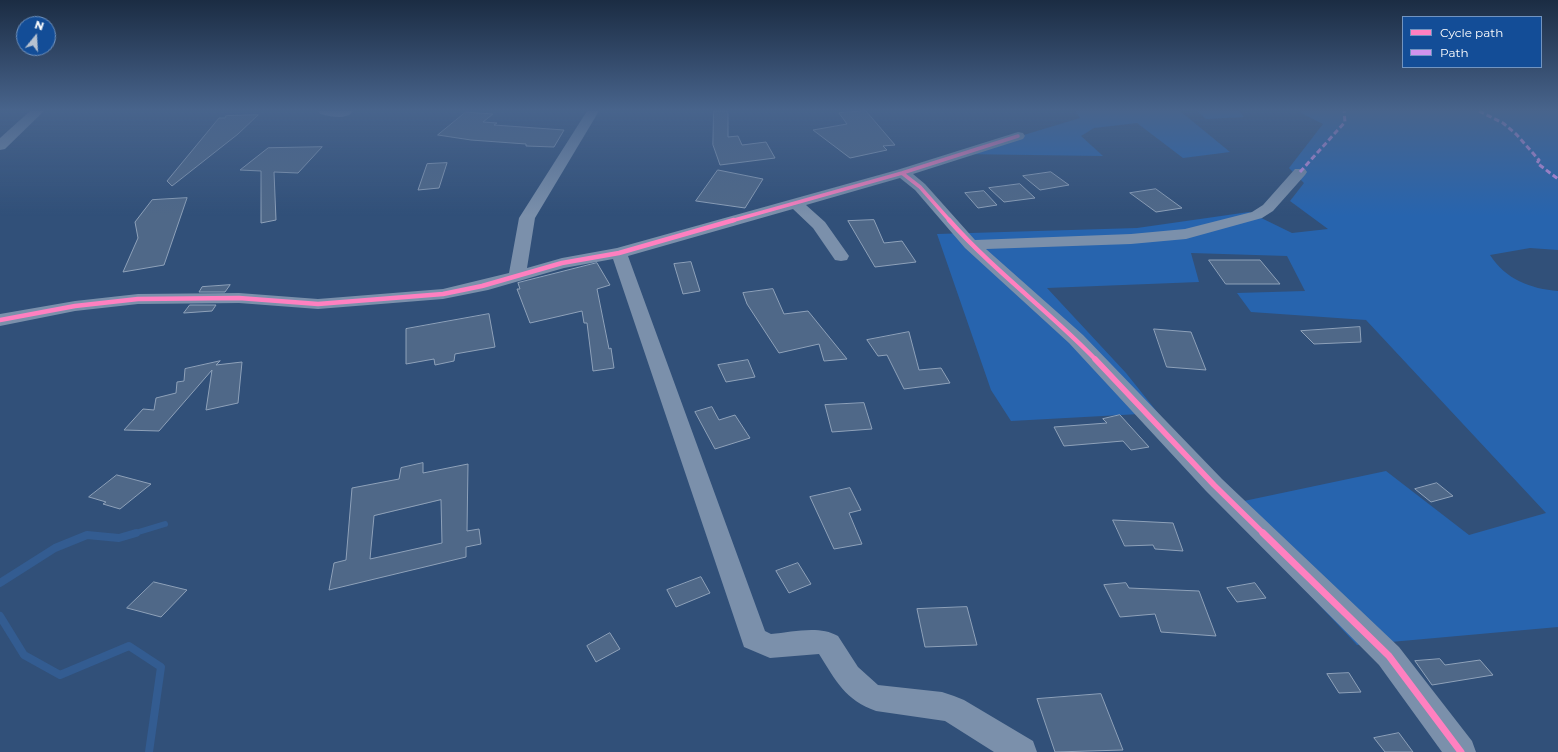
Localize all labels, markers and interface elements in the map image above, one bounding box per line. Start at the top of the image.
north arrow [16,16,56,56]
legend [1402,16,1542,68]
text: N [33,18,46,34]
text: Cycle path [1440,25,1503,40]
text: Path [1440,45,1469,60]

